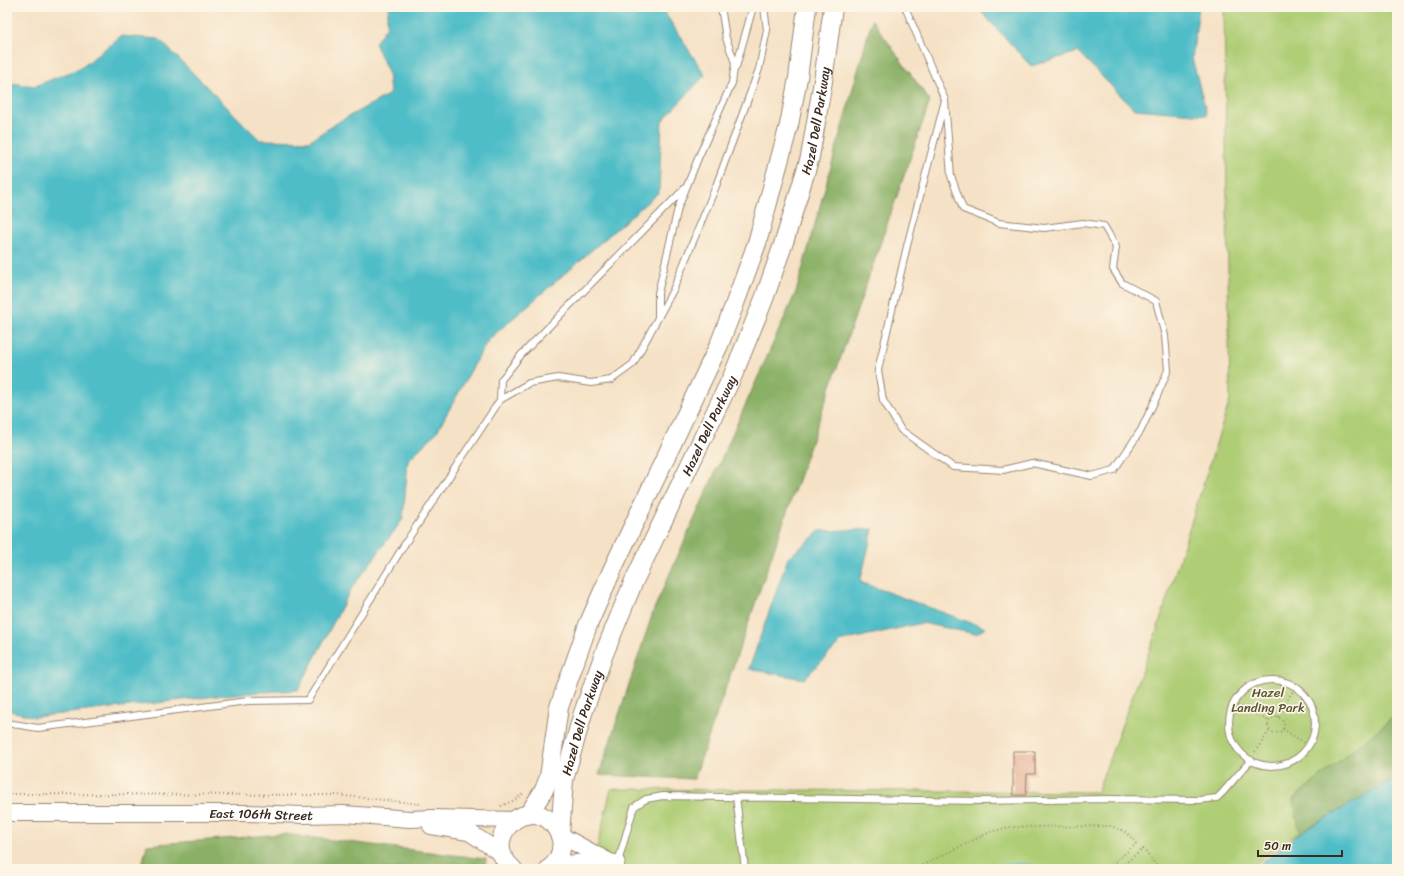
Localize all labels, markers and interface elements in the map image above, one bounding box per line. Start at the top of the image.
street label: Hazel Dell Parkway [794,65,837,178]
street label: Hazel Dell Parkway [675,371,743,480]
street label: Hazel Dell Parkway [555,667,609,778]
park label: Hazel Landing Park [1231,681,1305,719]
street label: East 106th Street [209,802,313,827]
scale bar [1258,832,1342,858]
text: 50 m [1264,835,1291,857]

